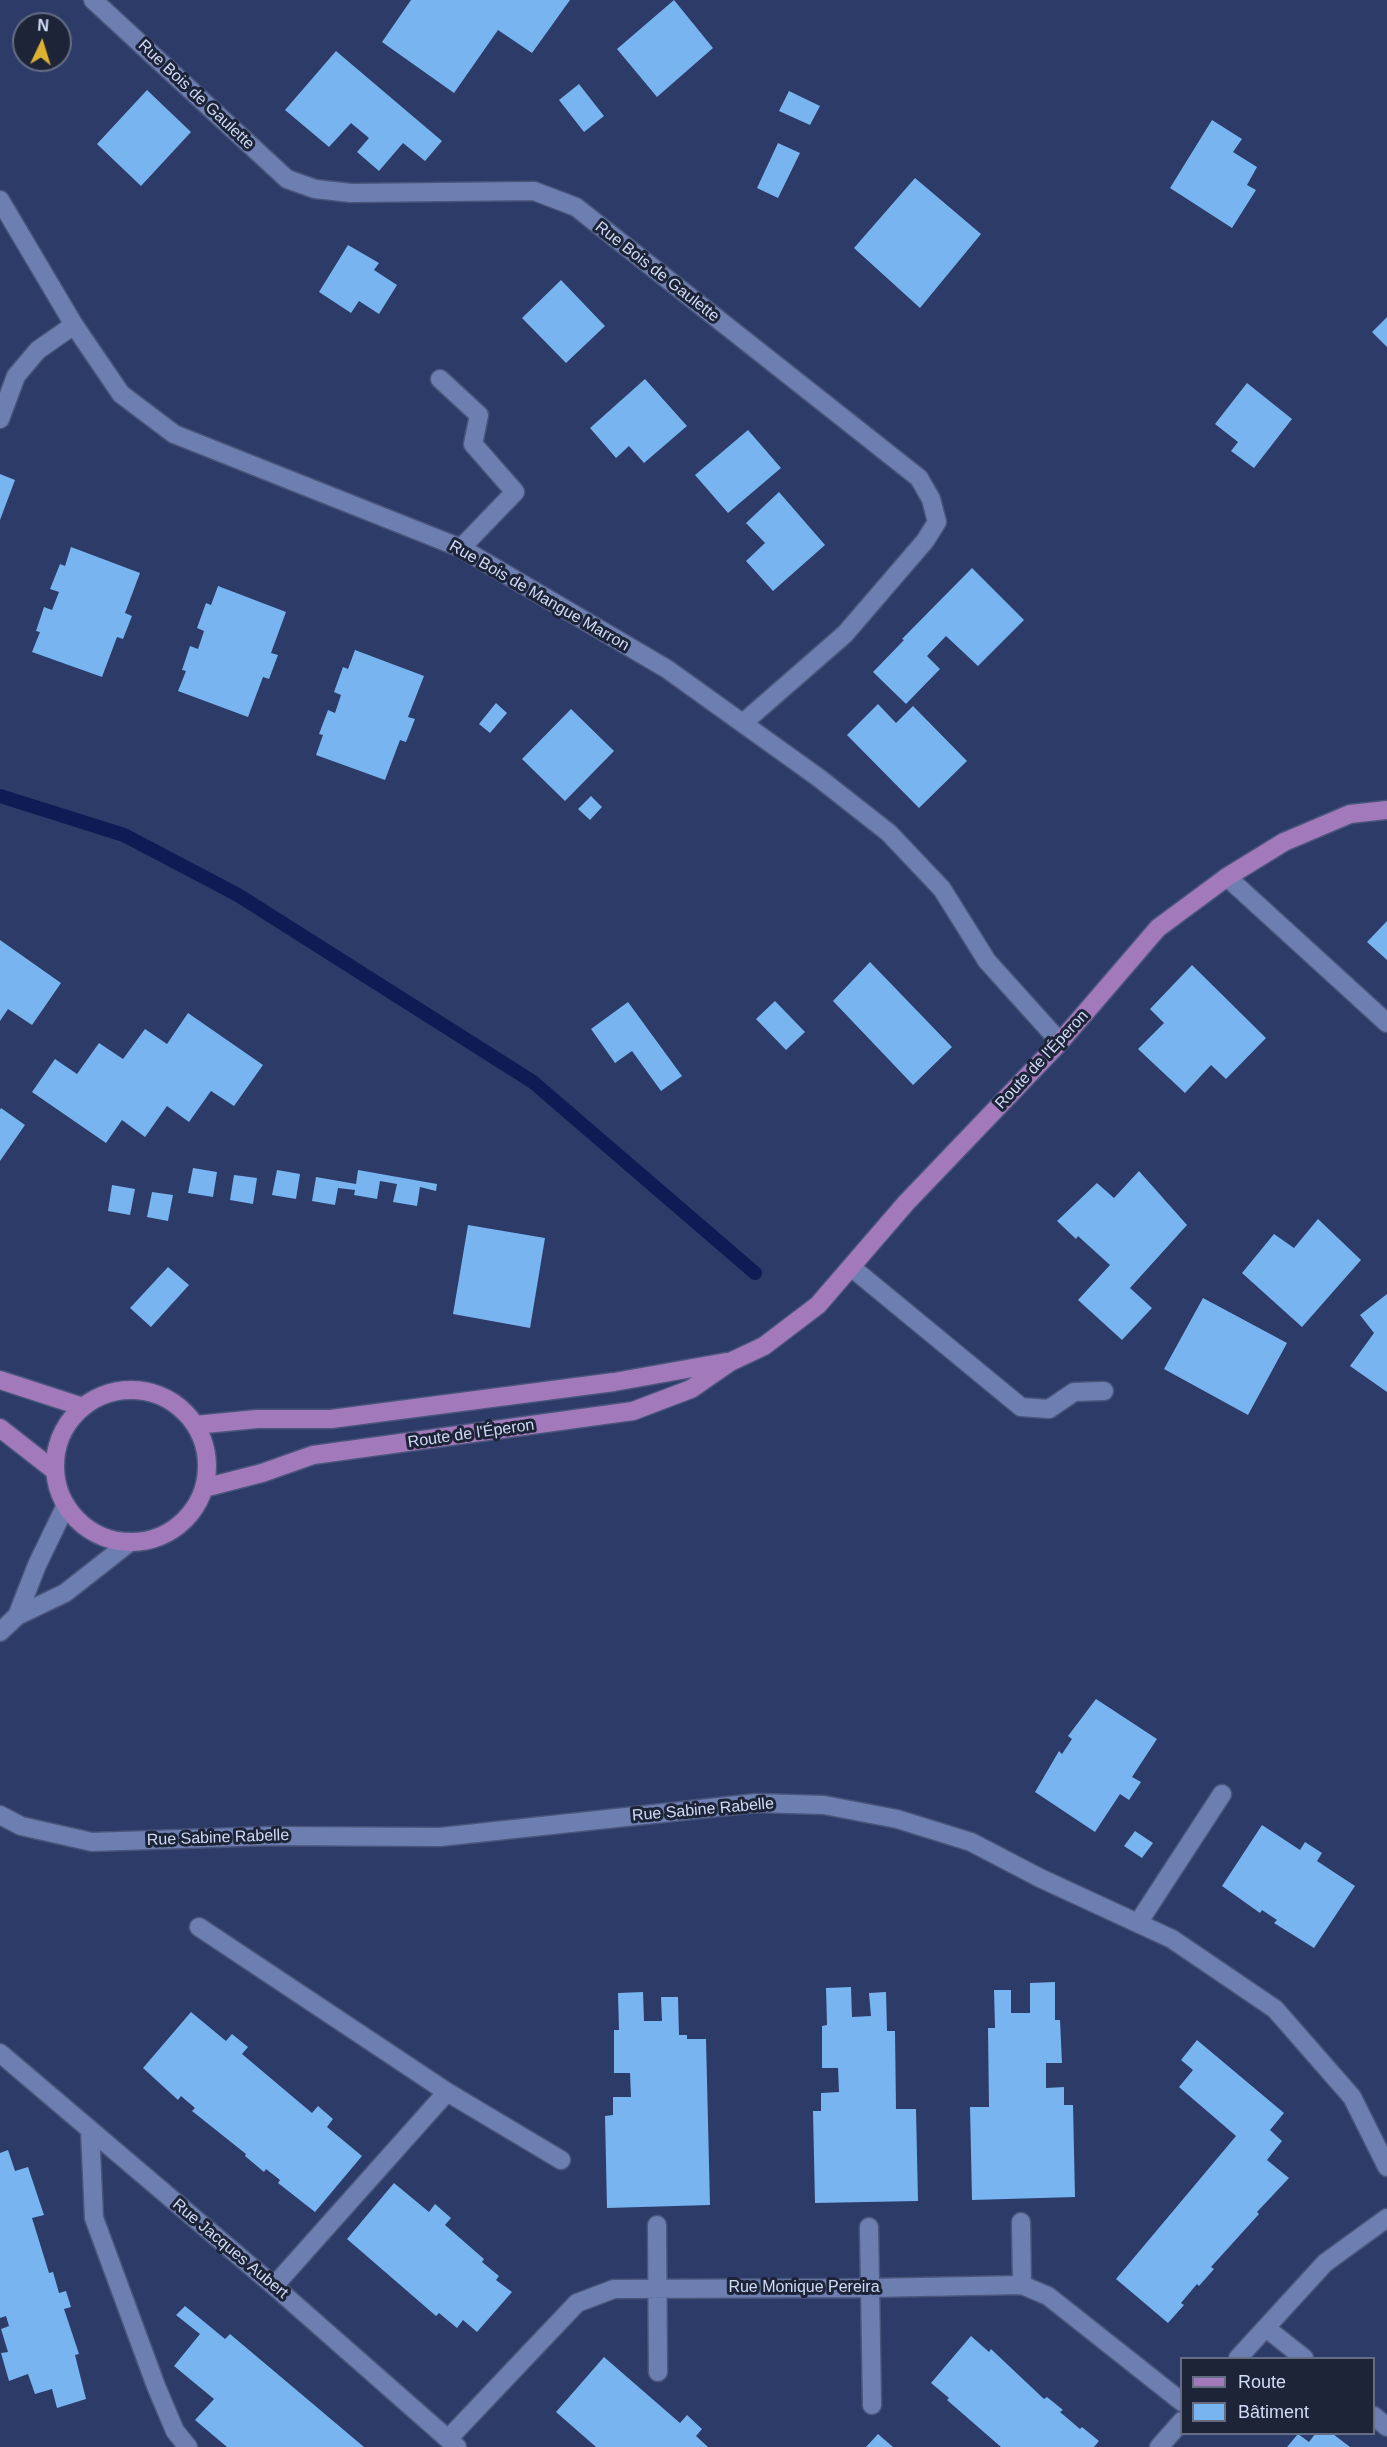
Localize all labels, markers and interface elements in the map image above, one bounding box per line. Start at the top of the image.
north arrow [12,12,72,72]
text: N [37,17,50,34]
street label: Rue Bois de Gaulette [134,36,258,154]
street label: Rue Bois de Gaulette [591,218,723,326]
street label: Rue Bois de Mangue Marron [446,537,632,655]
street label: Route de l'Éperon [991,1007,1093,1113]
street label: Route de l'Éperon [406,1416,536,1452]
street label: Rue Sabine Rabelle [631,1794,775,1826]
street label: Rue Sabine Rabelle [147,1826,289,1850]
street label: Rue Jacques Aubert [168,2195,292,2303]
street label: Rue Monique Pereira [728,2278,880,2298]
legend [1180,2357,1375,2435]
text: Route [1238,2372,1286,2392]
text: Bâtiment [1238,2402,1309,2422]

